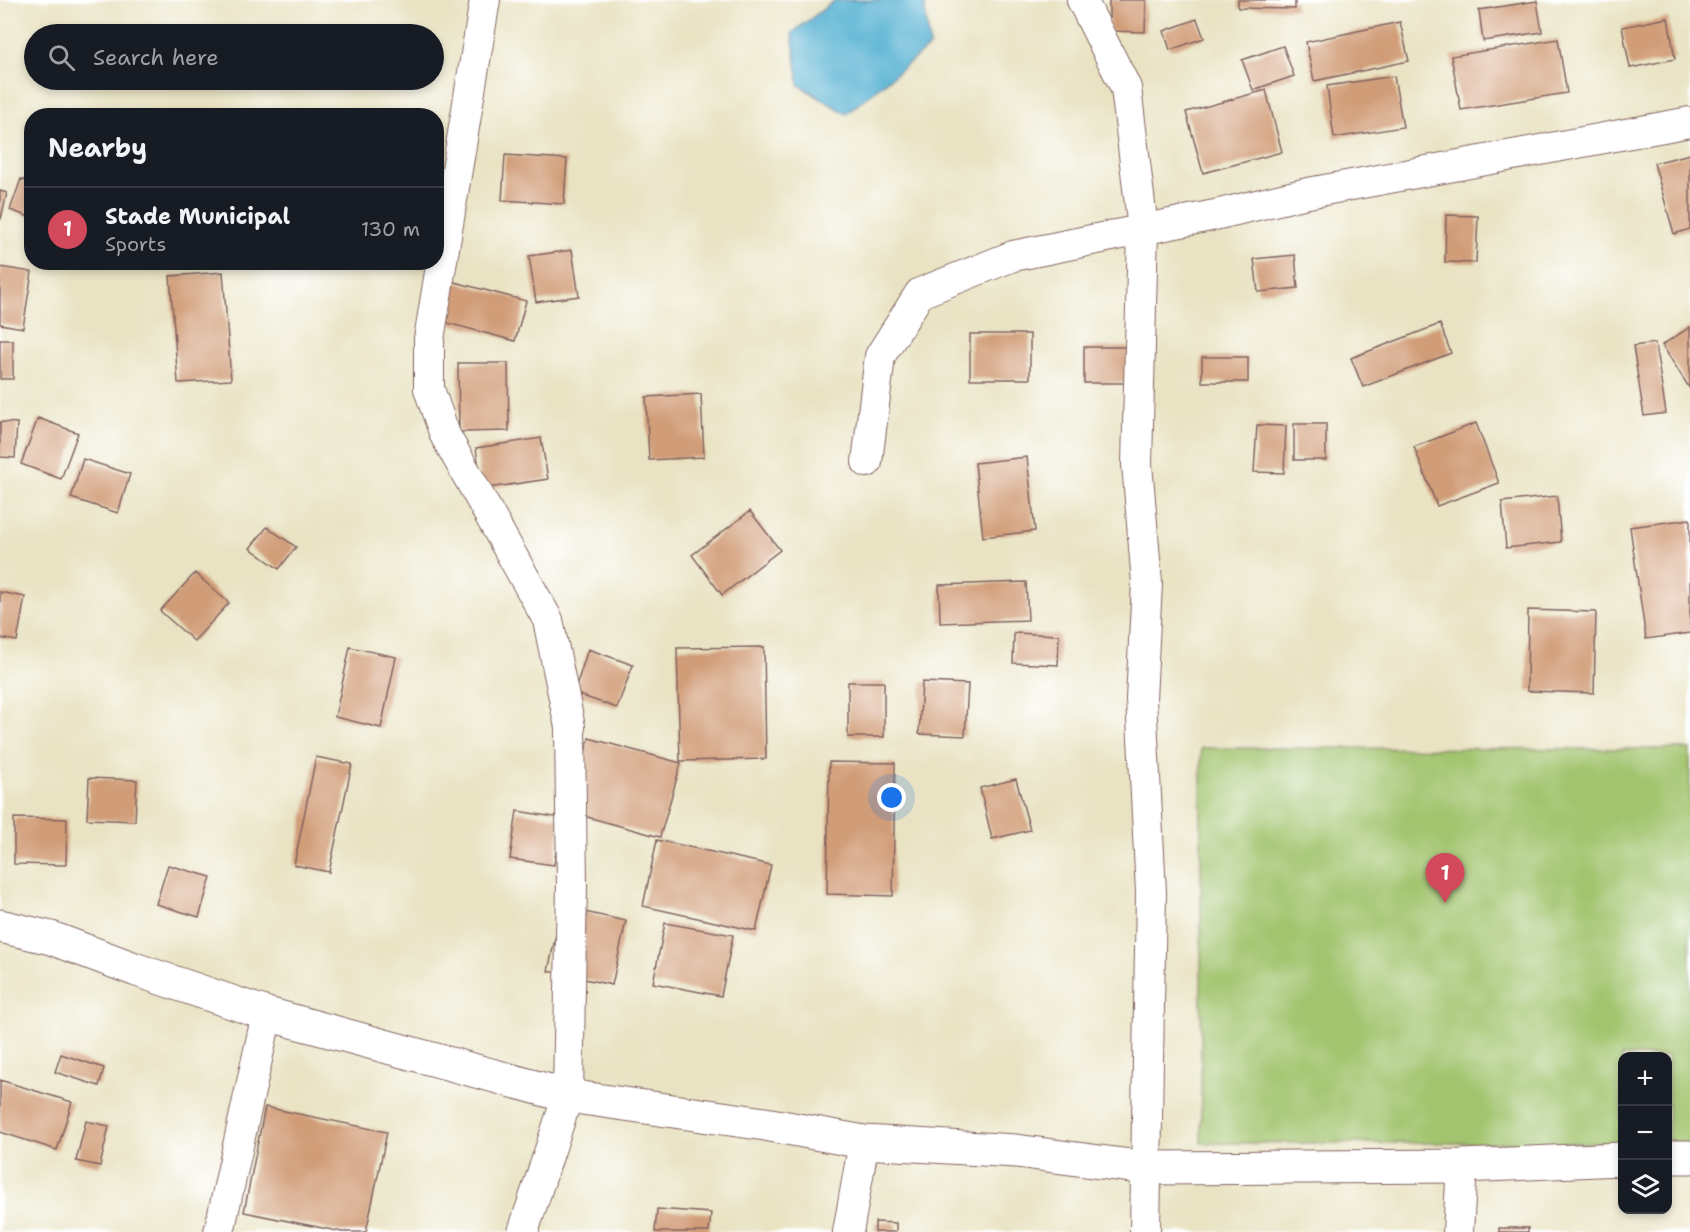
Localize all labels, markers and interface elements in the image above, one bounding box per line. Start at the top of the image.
search box [24,24,444,90]
icon: search [45,41,78,74]
text: Search here [93,43,219,72]
text: Nearby [48,130,147,165]
text: Stade Municipal [105,202,290,231]
text: 1 [63,216,72,242]
text: 130 m [361,216,420,242]
text: Sports [105,231,166,257]
your location [877,783,906,812]
pin: 1 [1426,854,1464,903]
map controls [1618,1052,1672,1214]
button: + [1618,1052,1672,1106]
button: − [1618,1106,1672,1160]
button: layers [1618,1160,1672,1214]

